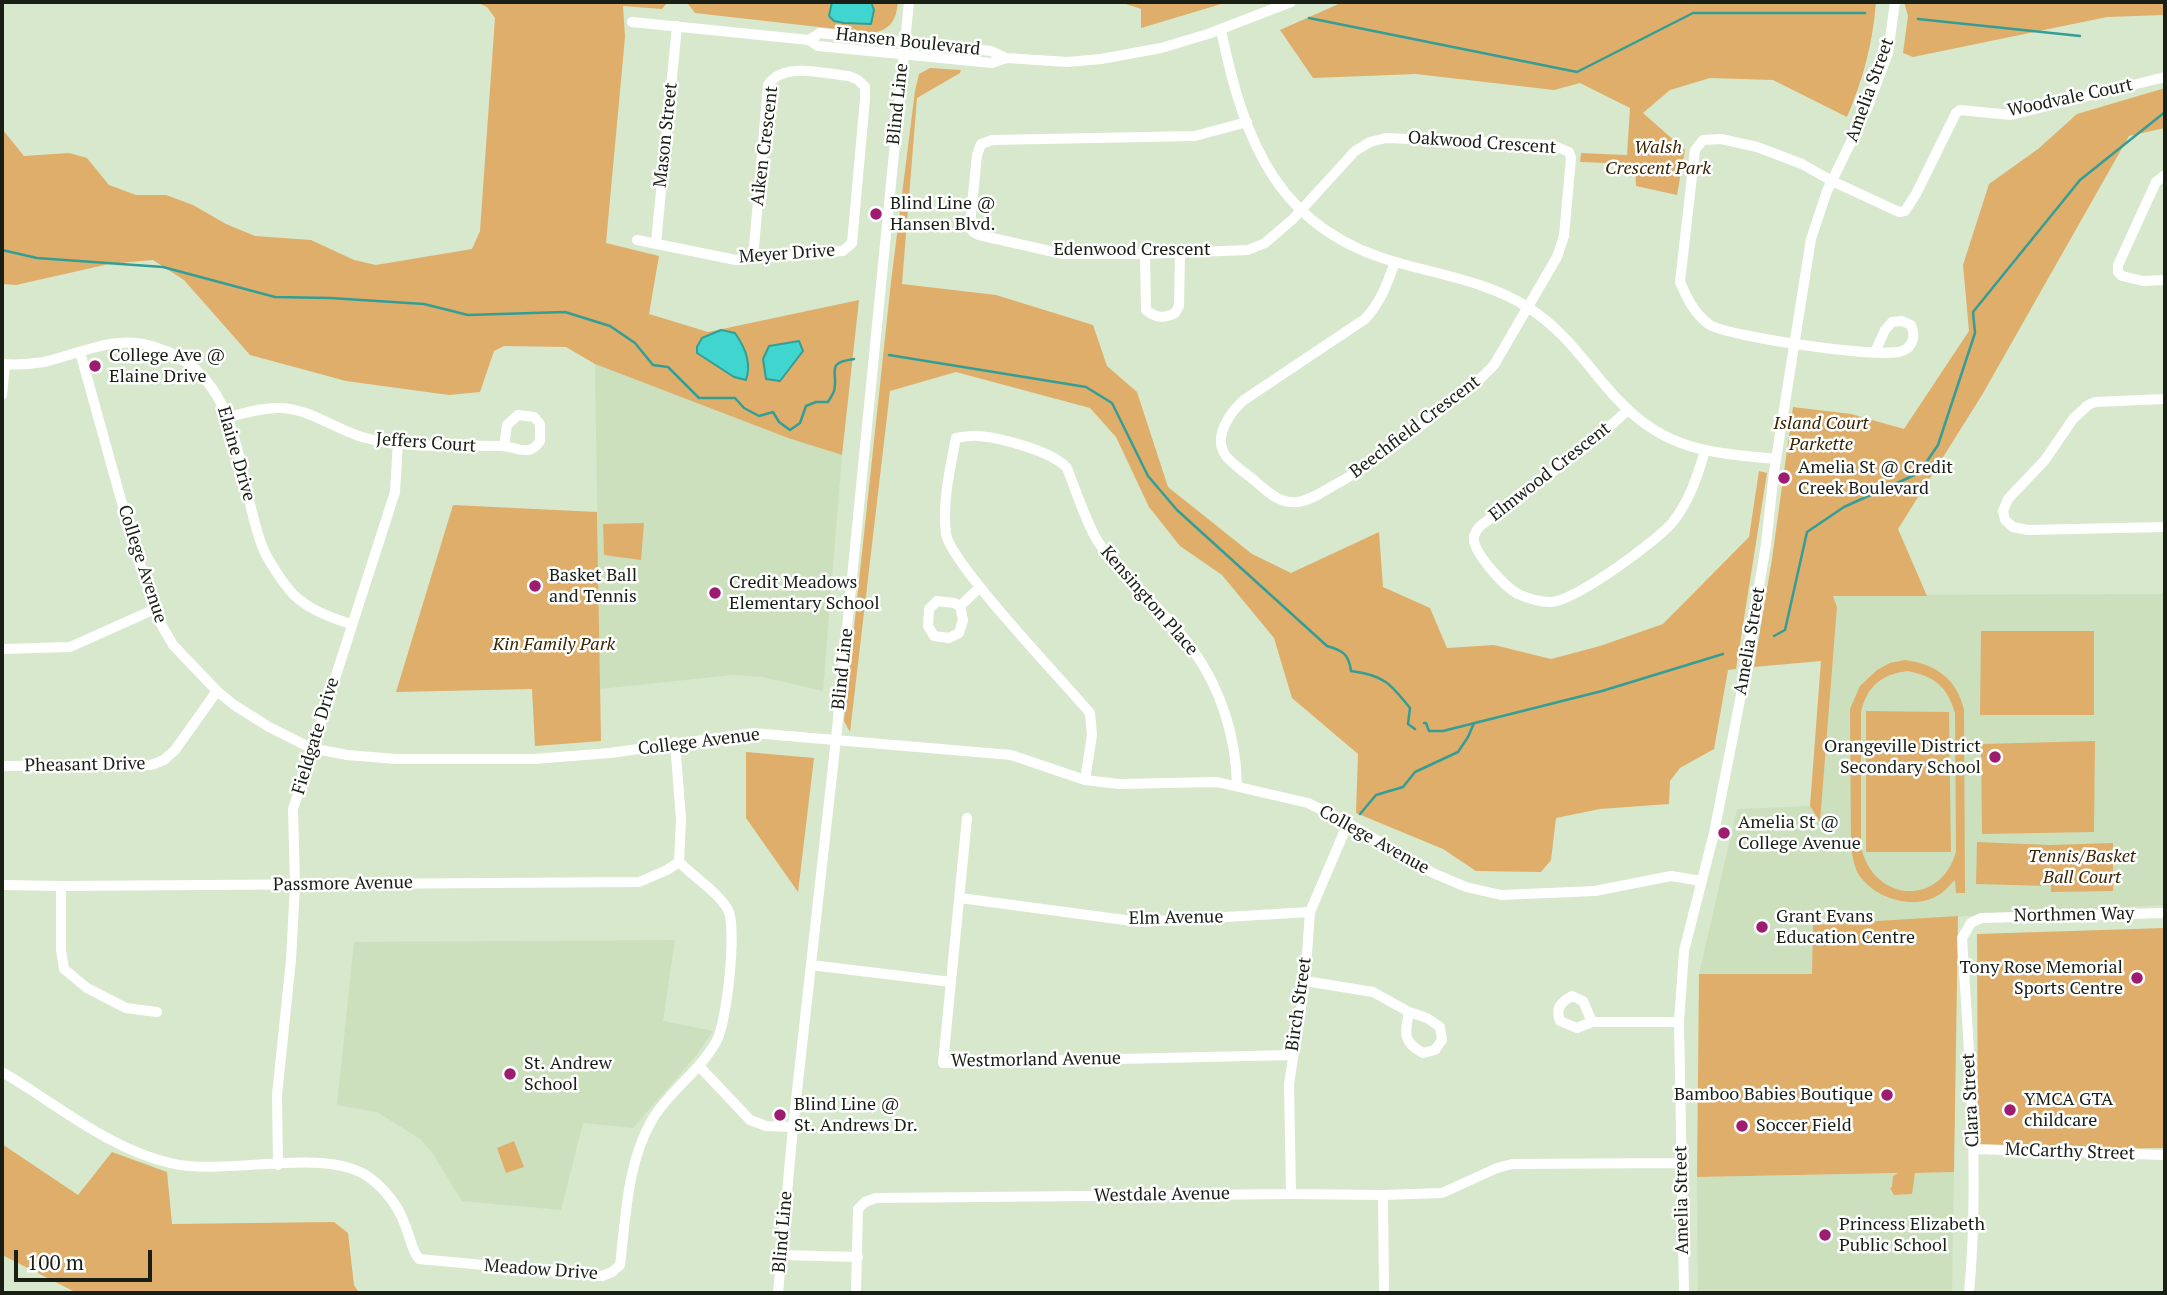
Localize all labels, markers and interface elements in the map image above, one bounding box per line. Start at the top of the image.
street label: Hansen Boulevard [835,24,981,60]
street label: Amelia Street [1841,35,1899,145]
street label: Blind Line [883,62,913,146]
street label: Woodvale Court [2005,74,2135,122]
street label: Mason Street [650,81,682,189]
street label: Aiken Crescent [747,85,783,207]
street label: Oakwood Crescent [1407,127,1557,159]
park label: Walsh Crescent Park [1605,137,1711,180]
place label: Blind Line @ Hansen Blvd. [890,193,996,235]
marker: Blind Line @ Hansen Blvd. [868,206,884,222]
street label: Edenwood Crescent [1053,239,1211,261]
street label: Meyer Drive [738,240,836,268]
place label: College Ave @ Elaine Drive [109,345,225,388]
marker: College Ave @ Elaine Drive [87,358,103,374]
street label: Beechfield Crescent [1346,371,1484,483]
street label: Elaine Drive [212,404,260,504]
park label: Island Court Parkette [1773,413,1869,456]
street label: Elmwood Crescent [1485,418,1615,526]
street label: Jeffers Court [375,429,477,457]
place label: Amelia St @ Credit Creek Boulevard [1798,457,1953,500]
marker: Amelia St @ Credit Creek Boulevard [1776,470,1792,486]
street label: College Avenue [113,502,171,626]
street label: Kensington Place [1096,542,1202,660]
place label: Basket Ball and Tennis [549,565,637,608]
place label: Credit Meadows Elementary School [729,572,880,614]
marker: Basket Ball and Tennis [527,578,543,594]
marker: Credit Meadows Elementary School [707,585,723,601]
street label: Amelia Street [1730,585,1770,697]
street label: Blind Line [828,627,858,711]
park label: Kin Family Park [493,634,615,656]
street label: Fieldgate Drive [288,675,344,797]
street label: College Avenue [637,724,761,760]
place label: Orangeville District Secondary School [1824,736,1981,778]
marker: Orangeville District Secondary School [1987,749,2003,765]
street label: Pheasant Drive [24,753,146,777]
street label: College Avenue [1315,801,1433,879]
place label: Amelia St @ College Avenue [1738,812,1861,854]
marker: Amelia St @ College Avenue [1716,825,1732,841]
park label: Tennis/Basket Ball Court [2028,846,2136,888]
street label: Passmore Avenue [273,872,413,896]
street label: Northmen Way [2013,903,2135,927]
street label: Elm Avenue [1128,906,1224,930]
place label: Grant Evans Education Centre [1776,906,1915,948]
marker: Grant Evans Education Centre [1754,919,1770,935]
street label: Birch Street [1282,956,1316,1052]
place label: Tony Rose Memorial Sports Centre [1960,957,2123,1000]
marker: Tony Rose Memorial Sports Centre [2129,970,2145,986]
street label: Westmorland Avenue [951,1048,1121,1072]
street label: Clara Street [1958,1052,1984,1148]
place label: St. Andrew School [524,1053,612,1096]
marker: St. Andrew School [502,1066,518,1082]
place label: Bamboo Babies Boutique [1674,1084,1873,1106]
marker: Bamboo Babies Boutique [1879,1087,1895,1103]
place label: YMCA GTA childcare [2024,1089,2113,1132]
place label: Blind Line @ St. Andrews Dr. [794,1094,918,1136]
marker: YMCA GTA childcare [2002,1102,2018,1118]
marker: Blind Line @ St. Andrews Dr. [772,1107,788,1123]
place label: Soccer Field [1756,1115,1852,1137]
marker: Soccer Field [1734,1118,1750,1134]
street label: McCarthy Street [2005,1139,2135,1165]
street label: Amelia Street [1670,1145,1694,1255]
street label: Westdale Avenue [1094,1183,1230,1207]
street label: Blind Line [769,1190,797,1274]
place label: Princess Elizabeth Public School [1839,1214,1985,1256]
marker: Princess Elizabeth Public School [1817,1227,1833,1243]
scale bar [18,1236,156,1280]
text: 100 m [27,1248,84,1276]
street label: Meadow Drive [483,1255,599,1285]

